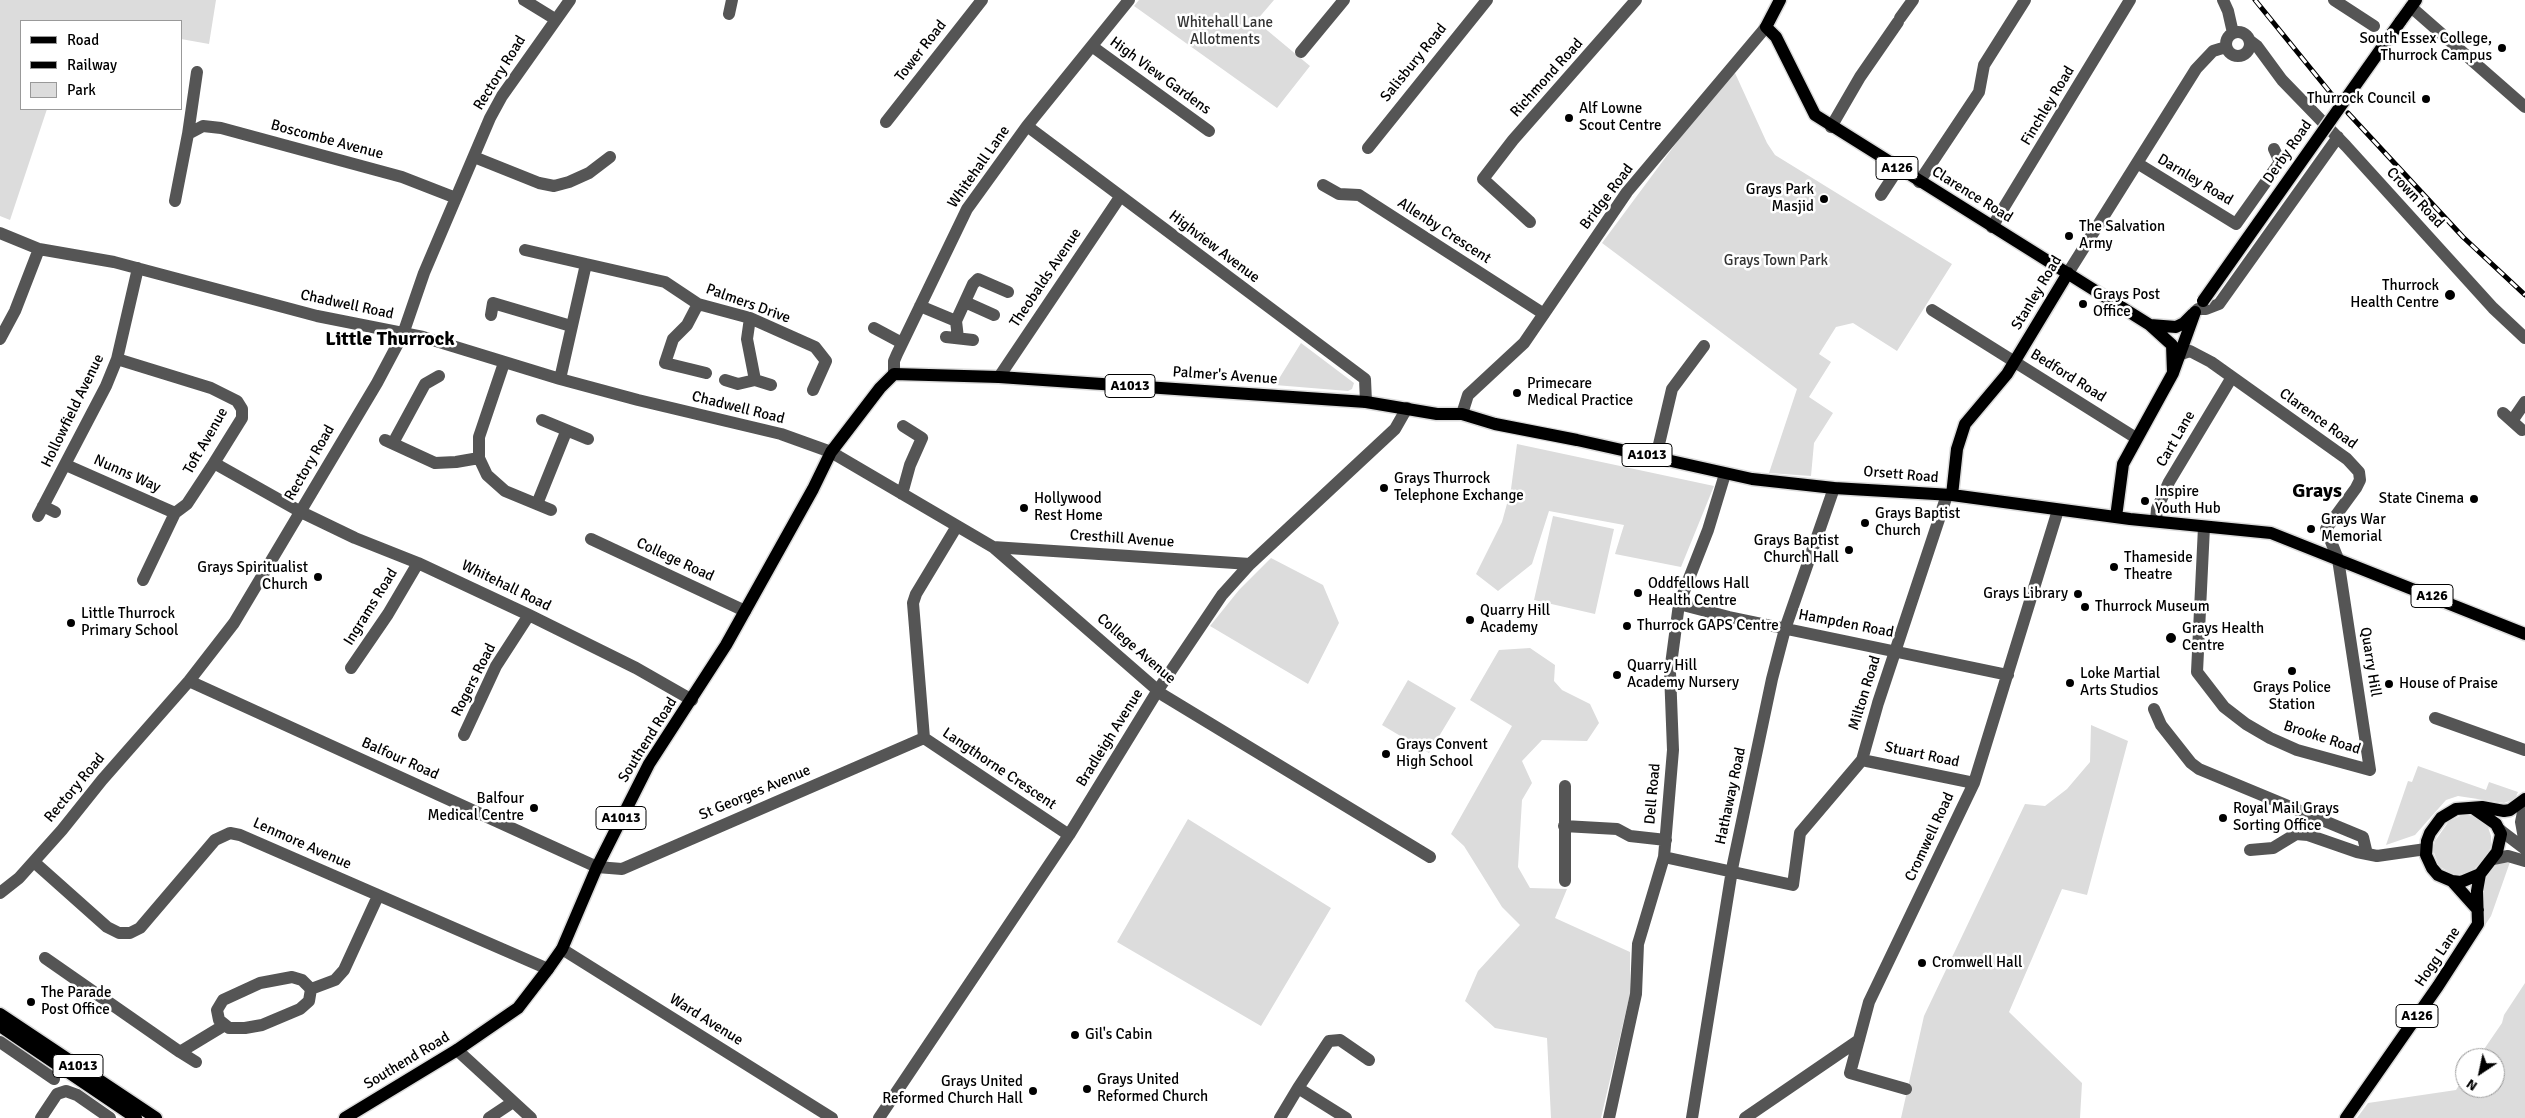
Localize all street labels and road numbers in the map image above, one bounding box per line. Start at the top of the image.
street label: Tower Road [891,17,951,85]
street label: Salisbury Road [1377,20,1451,106]
street label: Rectory Road [470,32,530,114]
street label: High View Gardens [1106,33,1214,119]
street label: Richmond Road [1507,35,1587,121]
street label: Finchley Road [2017,63,2079,149]
street label: Boscombe Avenue [269,116,385,164]
street label: Derby Road [2260,117,2316,187]
street label: Whitehall Lane [944,122,1014,212]
street label: Darnley Road [2154,150,2236,210]
road number: A126 [1876,156,1918,180]
street label: Bridge Road [1576,161,1638,233]
street label: Clarence Road [1928,163,2016,227]
street label: Crown Road [2382,164,2448,232]
street label: Allenby Crescent [1394,194,1494,268]
street label: Highview Avenue [1165,207,1263,287]
street label: Theobalds Avenue [1006,225,1086,331]
street label: Stanley Road [2008,253,2066,333]
street label: Palmers Drive [703,280,793,328]
street label: Chadwell Road [299,286,395,324]
street label: Bedford Road [2027,346,2109,406]
street label: Hollowfield Avenue [38,351,108,471]
street label: Palmer's Avenue [1172,363,1278,389]
road number: A1013 [1105,374,1155,398]
street label: Clarence Road [2276,385,2360,453]
street label: Chadwell Road [690,388,786,428]
street label: Toft Avenue [180,405,232,477]
street label: Cart Lane [2153,408,2199,470]
street label: Rectory Road [281,422,339,504]
road number: A1013 [1622,444,1672,466]
street label: Nunns Way [91,451,163,497]
street label: Orsett Road [1863,463,1939,487]
street label: Cresthill Avenue [1069,526,1175,552]
street label: College Road [633,534,717,586]
street label: Whitehall Road [458,557,554,615]
street label: Ingrams Road [340,565,402,649]
road number: A126 [2411,584,2453,608]
street label: Hampden Road [1797,606,1895,642]
street label: College Avenue [1093,610,1179,688]
street label: Quarry Hill [2356,626,2384,698]
street label: Rogers Road [448,640,500,720]
street label: Milton Road [1845,654,1885,732]
street label: Bradleigh Avenue [1073,686,1147,790]
street label: Southend Road [615,694,681,786]
street label: Brooke Road [2281,717,2363,759]
street label: Langthorne Crescent [939,724,1059,814]
street label: Balfour Road [359,734,441,784]
street label: Stuart Road [1883,738,1961,772]
street label: Hathaway Road [1712,746,1750,846]
street label: Rectory Road [41,750,109,826]
street label: St Georges Avenue [697,761,813,825]
street label: Dell Road [1641,763,1665,825]
street label: Cromwell Road [1902,790,1958,884]
road number: A1013 [596,806,646,830]
street label: Lenmore Avenue [250,814,354,874]
street label: Hogg Lane [2412,924,2464,990]
street label: Ward Avenue [666,990,746,1050]
road number: A126 [2396,1004,2438,1028]
street label: Southend Road [361,1028,453,1094]
road number: A1013 [53,1054,103,1078]

